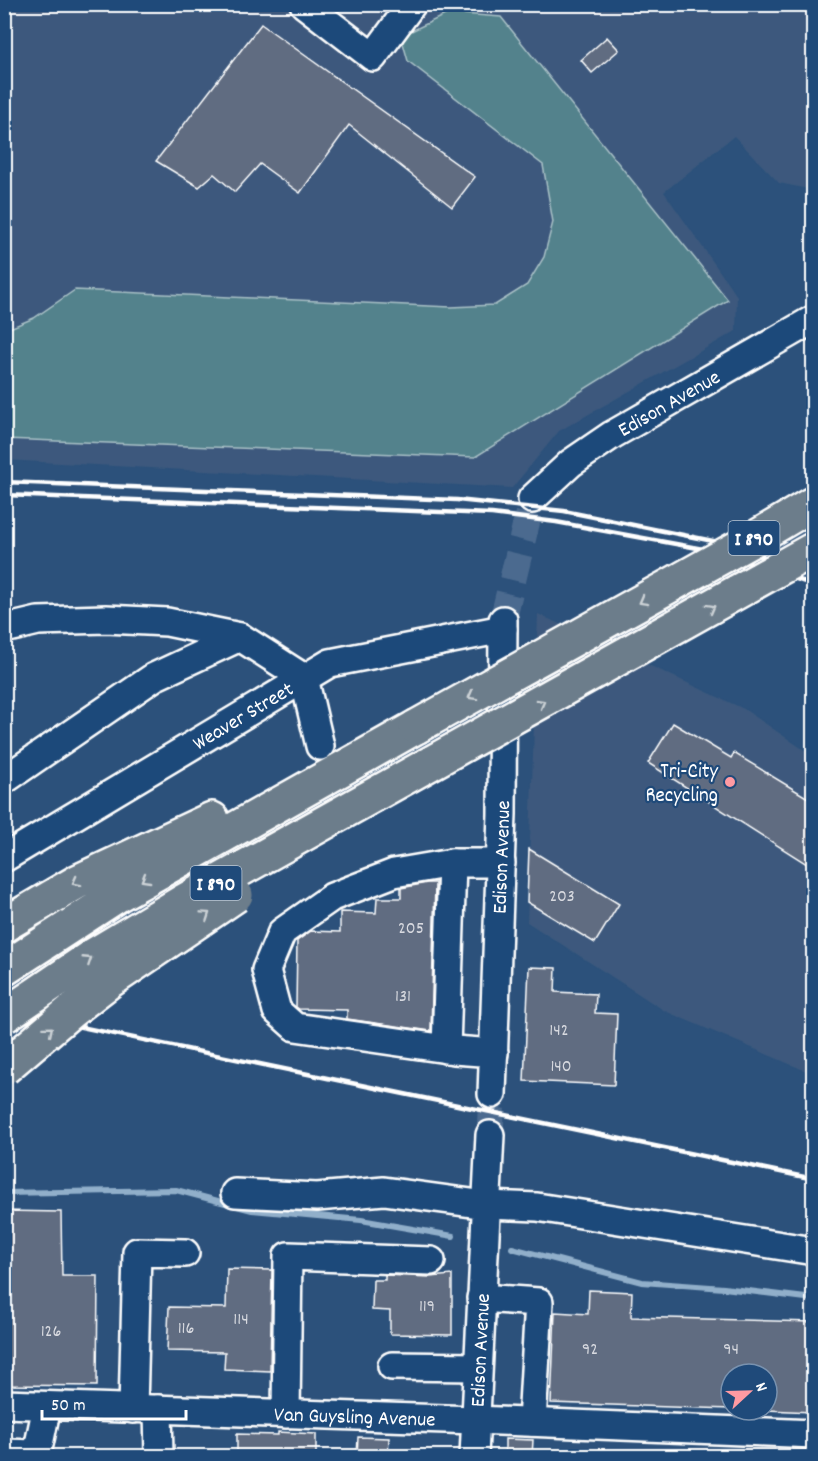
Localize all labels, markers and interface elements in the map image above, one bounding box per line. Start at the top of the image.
street label: Edison Avenue [613,364,727,446]
road number: I 890 [728,521,780,555]
one-way arrow [639,594,649,605]
one-way arrow [705,604,715,615]
street label: Weaver Street [188,676,300,760]
one-way arrow [468,689,479,700]
one-way arrow [534,698,545,710]
place label: Tri-City Recycling [645,758,718,812]
marker: Tri-City Recycling [723,775,737,789]
street label: Edison Avenue [486,800,520,914]
road number: I 890 [190,866,242,900]
one-way arrow [141,872,151,883]
one-way arrow [71,875,82,887]
house number: 203 [549,885,575,910]
one-way arrow [199,911,210,922]
house number: 205 [398,917,424,942]
one-way arrow [81,956,92,967]
house number: 131 [395,985,411,1010]
house number: 142 [549,1019,569,1044]
one-way arrow [42,1026,53,1037]
house number: 140 [550,1055,572,1080]
street label: Edison Avenue [464,1293,500,1408]
house number: 119 [419,1295,435,1320]
house number: 114 [233,1308,249,1333]
house number: 116 [178,1317,194,1342]
house number: 126 [41,1320,61,1345]
house number: 92 [582,1338,598,1363]
house number: 94 [723,1338,739,1363]
north arrow [719,1362,779,1422]
text: N [748,1379,773,1395]
scale bar [42,1383,186,1421]
text: 50 m [51,1394,86,1419]
street label: Van Guysling Avenue [273,1401,436,1437]

